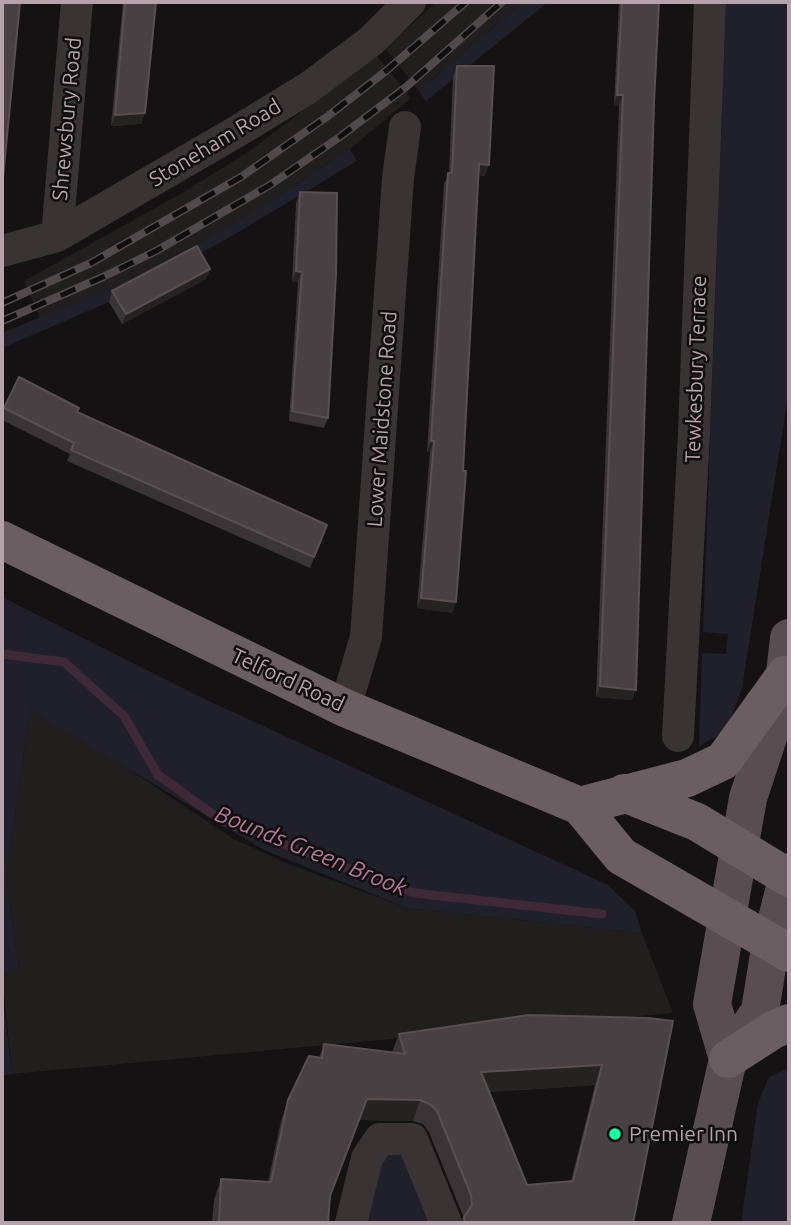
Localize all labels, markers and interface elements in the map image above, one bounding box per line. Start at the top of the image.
street label: Shrewsbury Road [47,36,87,202]
street label: Stoneham Road [145,94,285,192]
street label: Tewkesbury Terrace [680,275,712,463]
street label: Lower Maidstone Road [362,310,402,528]
street label: Telford Road [228,643,348,717]
water label: Bounds Green Brook [211,800,411,902]
place label: Premier Inn [629,1121,738,1147]
marker: Premier Inn [607,1126,623,1142]

